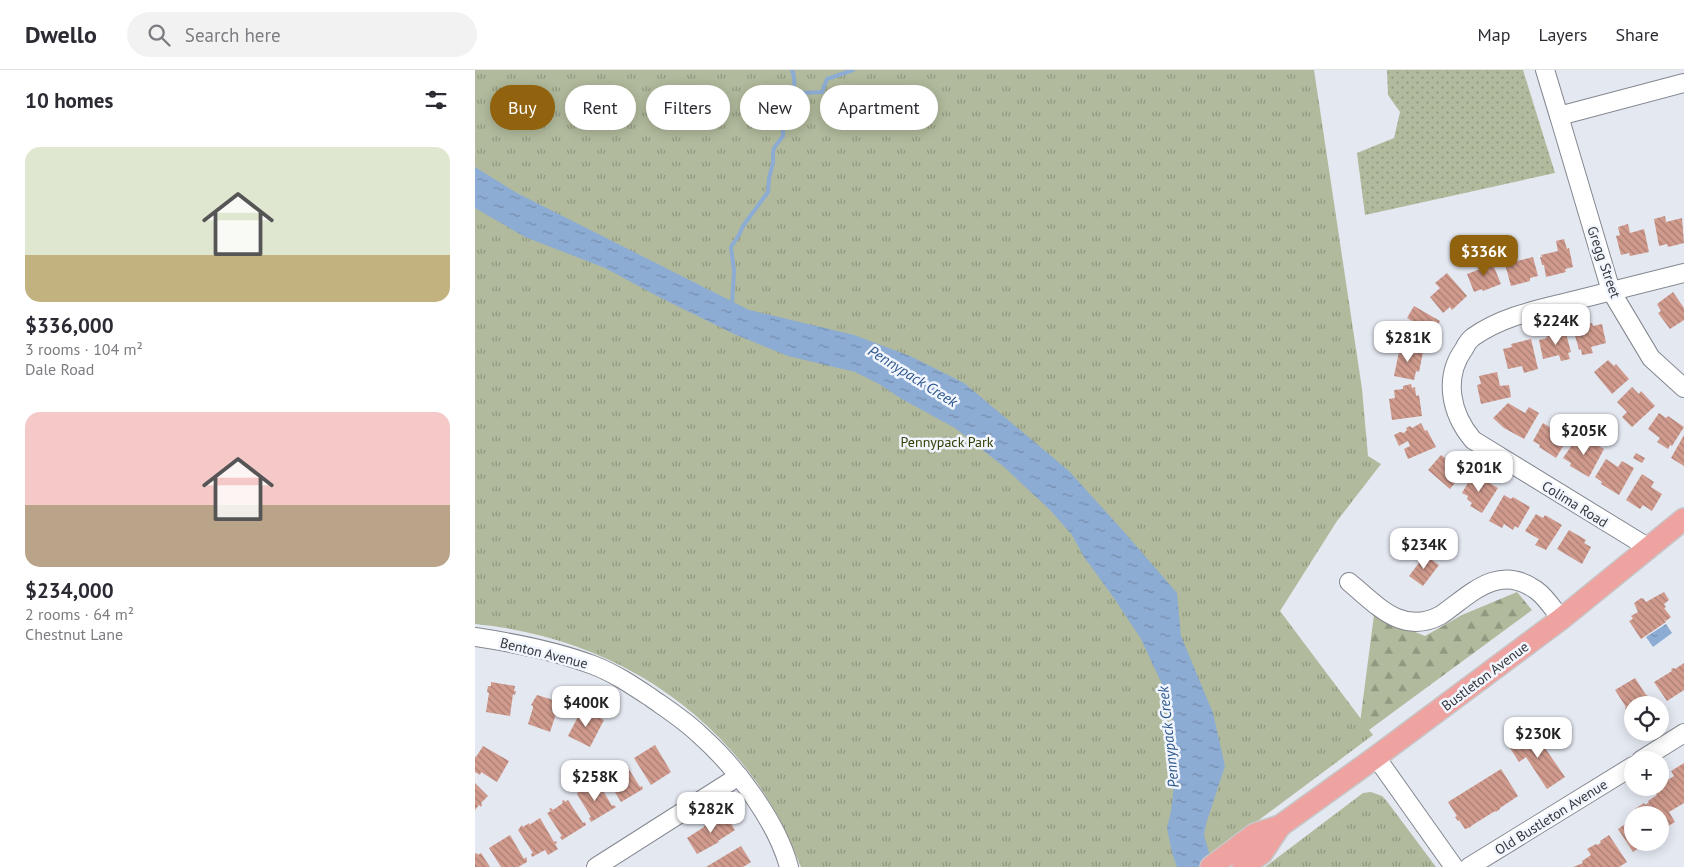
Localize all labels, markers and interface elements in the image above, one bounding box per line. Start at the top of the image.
search box [127,12,477,57]
text: Dwello [25,19,97,50]
icon: search [145,21,173,49]
text: Search here [185,23,281,47]
text: Map [1478,23,1510,46]
text: Layers [1538,23,1587,46]
text: Share [1615,23,1659,46]
chip: Buy [490,85,555,130]
chip: Rent [565,85,636,130]
chip: Filters [646,85,730,130]
chip: New [740,85,810,130]
chip: Apartment [820,85,938,130]
icon: filters [422,86,450,114]
text: 10 homes [25,87,113,114]
icon: home [193,179,283,269]
street label: Gregg Street [1583,224,1625,301]
pin: $336K [1449,234,1519,277]
text: $336K [1461,241,1507,261]
pin: $224K [1521,304,1591,346]
text: $224K [1533,310,1579,330]
text: $336,000 [25,312,114,339]
pin: $281K [1373,320,1443,363]
text: $281K [1385,327,1431,347]
text: 3 rooms · 104 m² [25,339,143,359]
water label: Pennypack Creek [865,341,962,412]
text: Dale Road [25,359,94,379]
pin: $205K [1549,414,1619,456]
text: $205K [1561,420,1607,440]
park label: Pennypack Park [901,433,994,451]
icon: home [193,444,283,534]
pin: $201K [1444,450,1514,493]
text: $201K [1456,457,1502,477]
street label: Colima Road [1539,477,1611,531]
pin: $234K [1389,528,1459,570]
text: $234K [1401,534,1447,554]
text: $234,000 [25,577,114,604]
text: 2 rooms · 64 m² [25,604,134,624]
text: Chestnut Lane [25,624,123,644]
street label: Benton Avenue [498,633,590,673]
street label: Bustleton Avenue [1438,637,1532,715]
water label: Pennypack Creek [1153,684,1183,789]
pin: $400K [551,686,621,728]
text: $400K [563,692,609,712]
map controls [1624,696,1669,851]
button: locate [1624,696,1669,741]
pin: $230K [1503,716,1573,759]
text: $230K [1515,723,1561,743]
button: + [1624,751,1669,796]
pin: $258K [560,760,630,802]
text: $258K [572,766,618,786]
street label: Old Bustleton Avenue [1491,775,1611,859]
pin: $282K [676,792,746,834]
text: $282K [688,798,734,818]
button: − [1624,806,1669,851]

